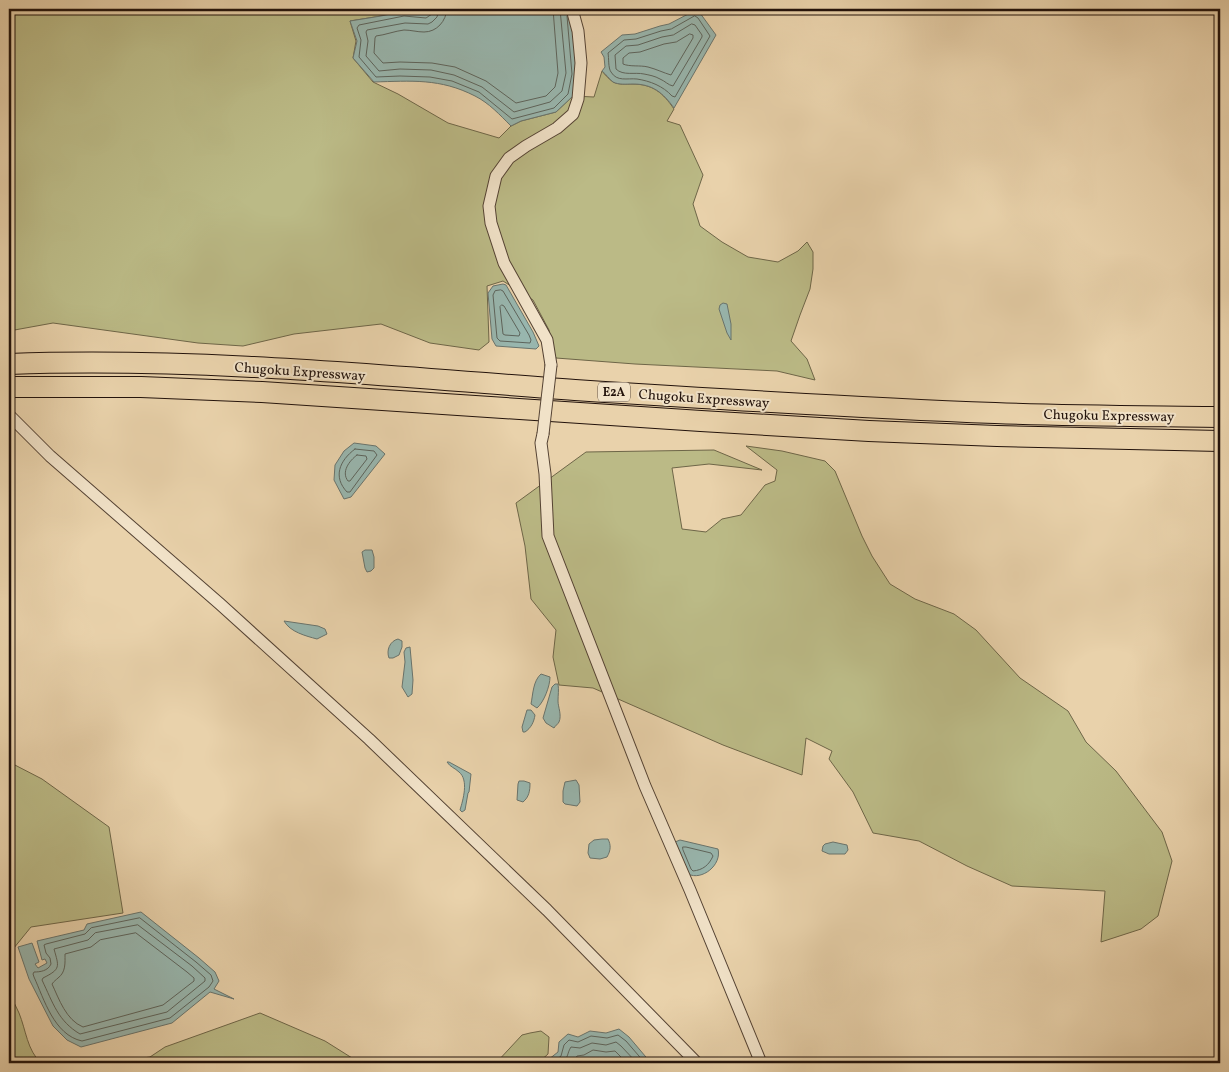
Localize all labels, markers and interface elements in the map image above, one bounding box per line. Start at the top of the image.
street label: Chugoku Expressway [234,358,366,387]
road number: E2A [598,382,630,402]
street label: Chugoku Expressway [638,385,770,414]
street label: Chugoku Expressway [1043,406,1175,427]

